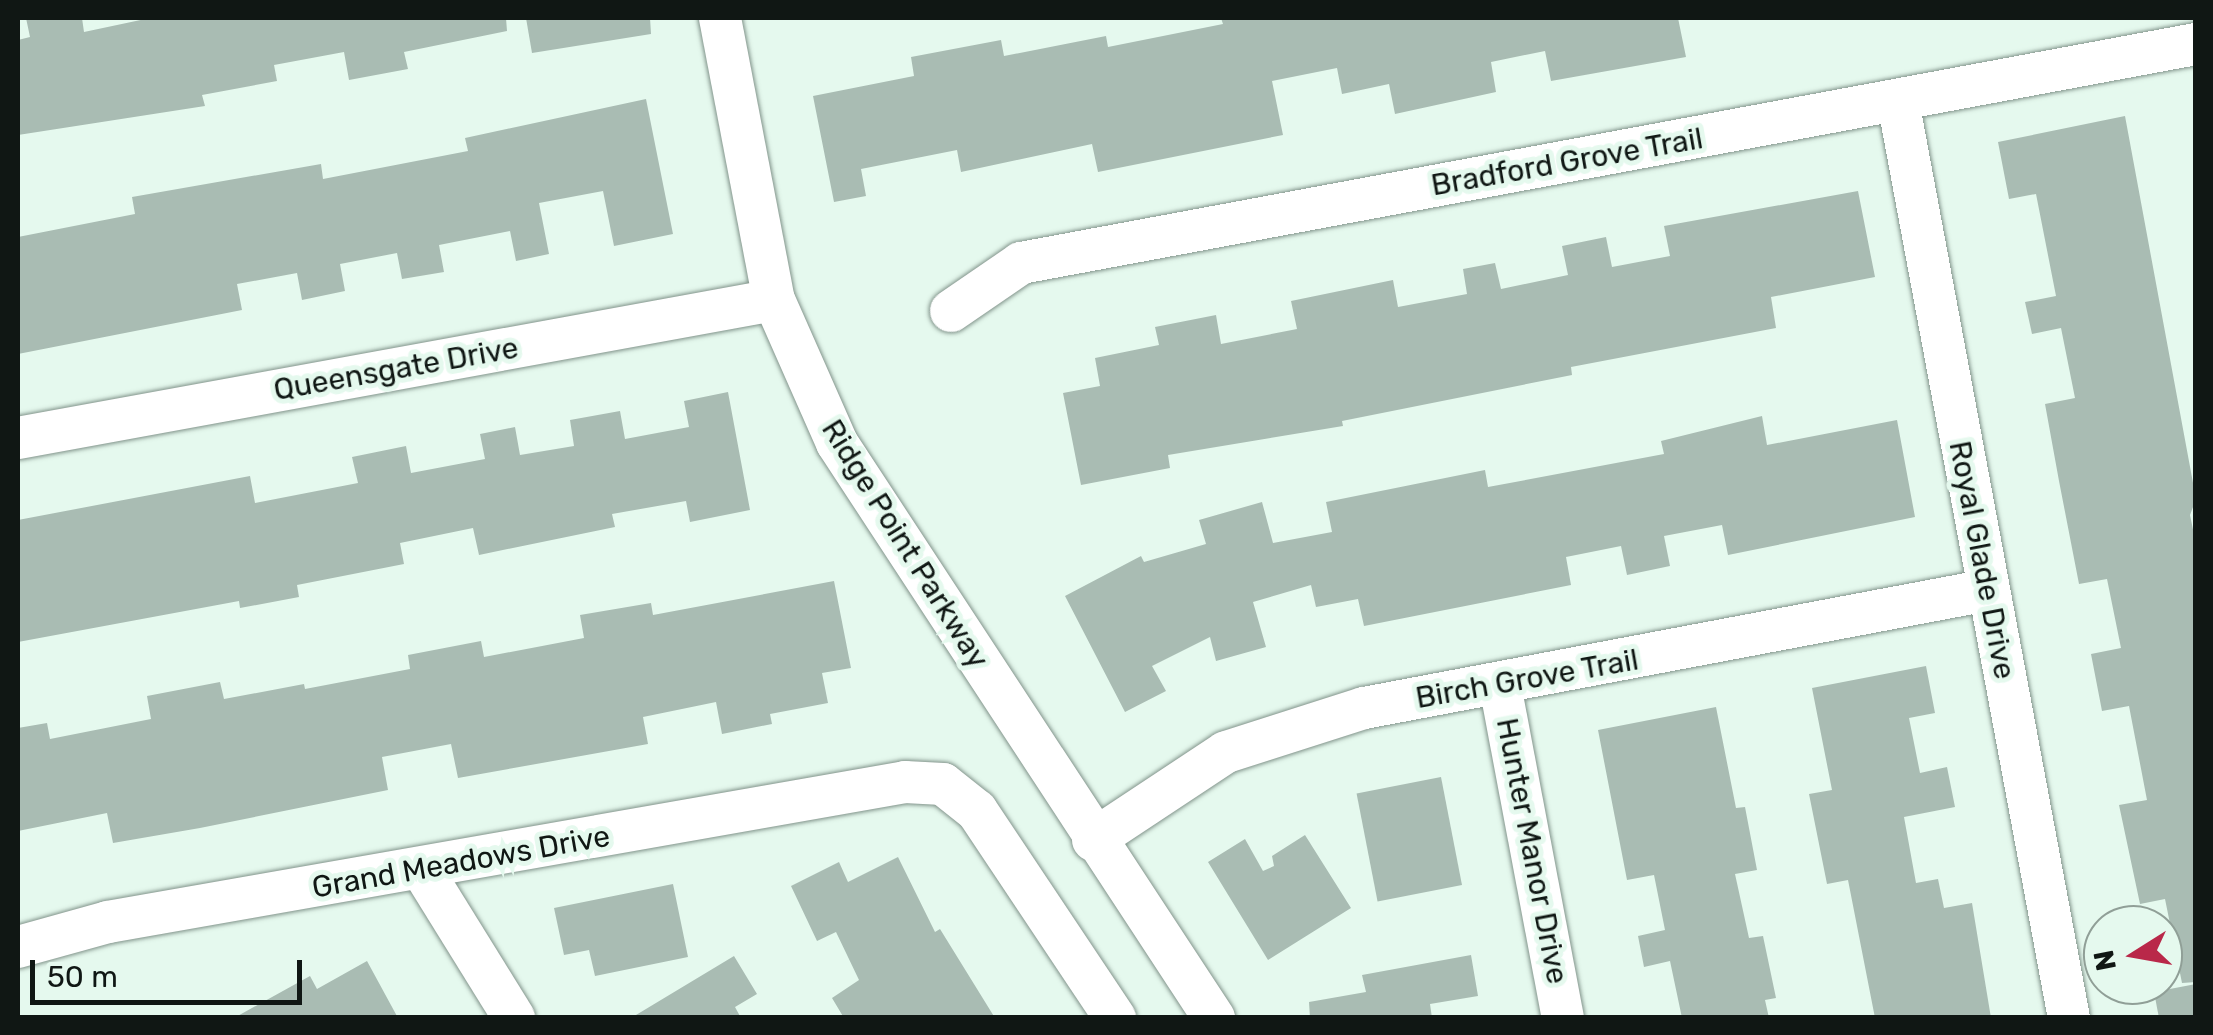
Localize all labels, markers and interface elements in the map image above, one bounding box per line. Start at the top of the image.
street label: Bradford Grove Trail [1428,120,1706,204]
street label: Queensgate Drive [271,330,521,408]
street label: Ridge Point Parkway [814,413,996,675]
street label: Royal Glade Drive [1941,438,2023,682]
street label: Birch Grove Trail [1412,642,1642,716]
street label: Hunter Manor Drive [1488,714,1576,988]
street label: Grand Meadows Drive [309,818,613,906]
north arrow [2083,905,2183,1005]
scale bar [35,940,308,1002]
text: N [2087,947,2123,973]
text: 50 m [47,959,118,995]

